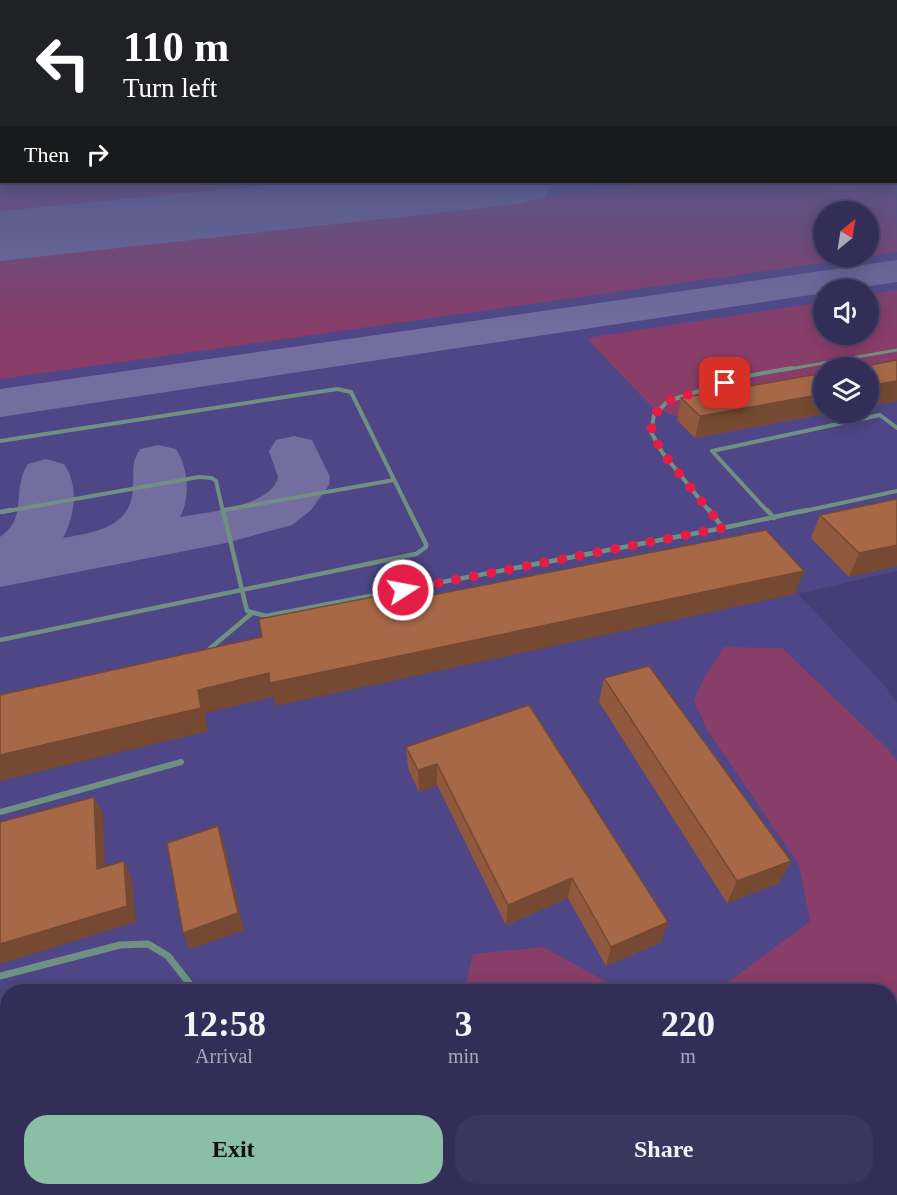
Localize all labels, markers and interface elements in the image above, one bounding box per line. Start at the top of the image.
icon: left [24,24,102,102]
text: 110 m [123,24,229,70]
text: Turn left [123,73,217,103]
icon: right [81,138,114,171]
text: Then [24,142,69,167]
north arrow [813,201,879,267]
map controls [813,201,879,423]
button: sound [813,279,879,345]
pin [699,357,750,408]
button: layers [813,357,879,423]
icon: arrive [708,366,741,399]
position arrow [371,558,435,622]
text: 12:58 [182,1004,266,1044]
text: 3 [455,1004,473,1044]
text: 220 [661,1004,715,1044]
text: Arrival [195,1045,253,1067]
text: min [448,1045,479,1067]
text: m [680,1045,696,1067]
button: Exit [24,1115,443,1184]
button: Share [455,1115,873,1184]

